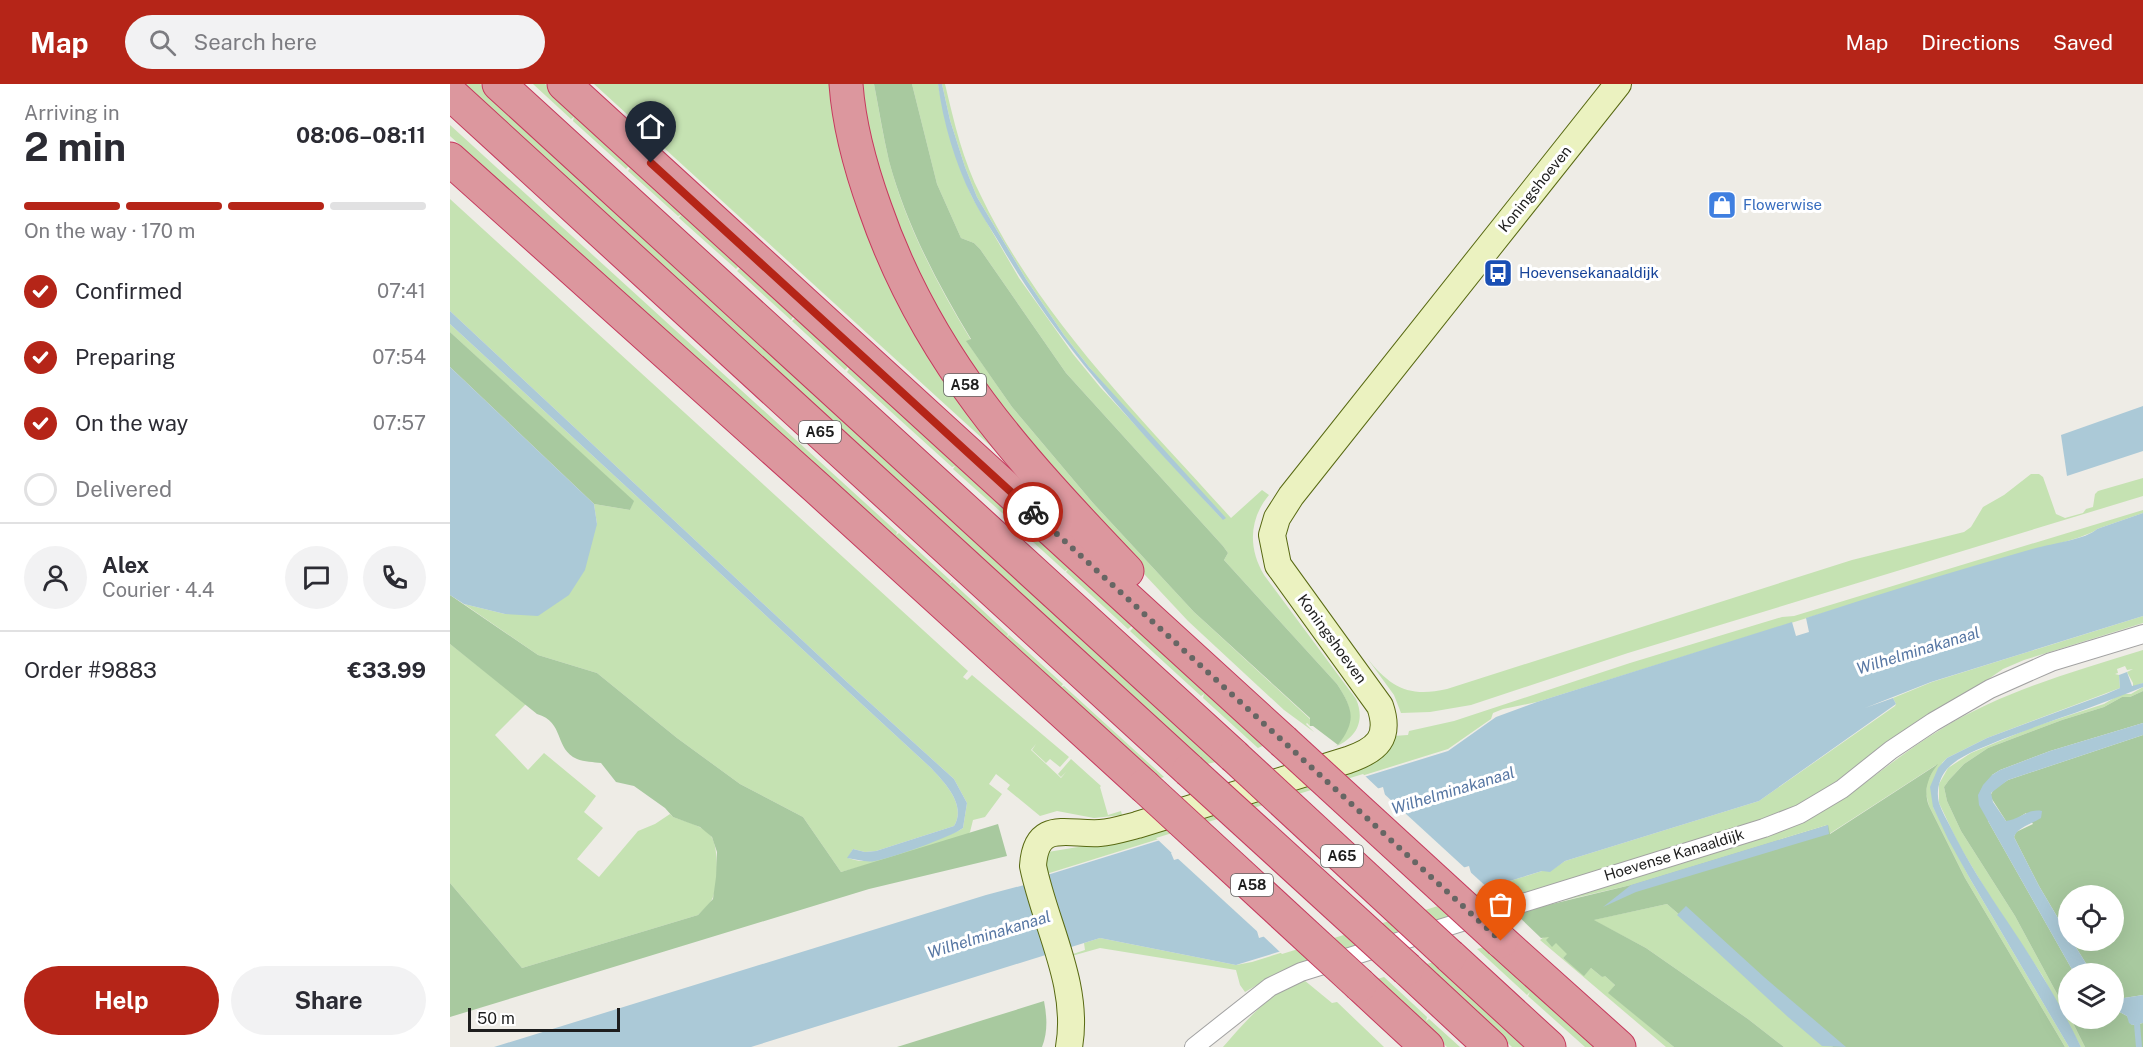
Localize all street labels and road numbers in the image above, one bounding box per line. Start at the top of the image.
street label: Koningshoeven [1495,142,1575,235]
road number: A58 [944,374,986,396]
road number: A65 [799,421,841,443]
street label: Koningshoeven [1294,591,1370,687]
street label: Hoevense Kanaaldijk [1602,825,1746,884]
road number: A65 [1321,845,1363,867]
road number: A58 [1231,874,1273,896]

